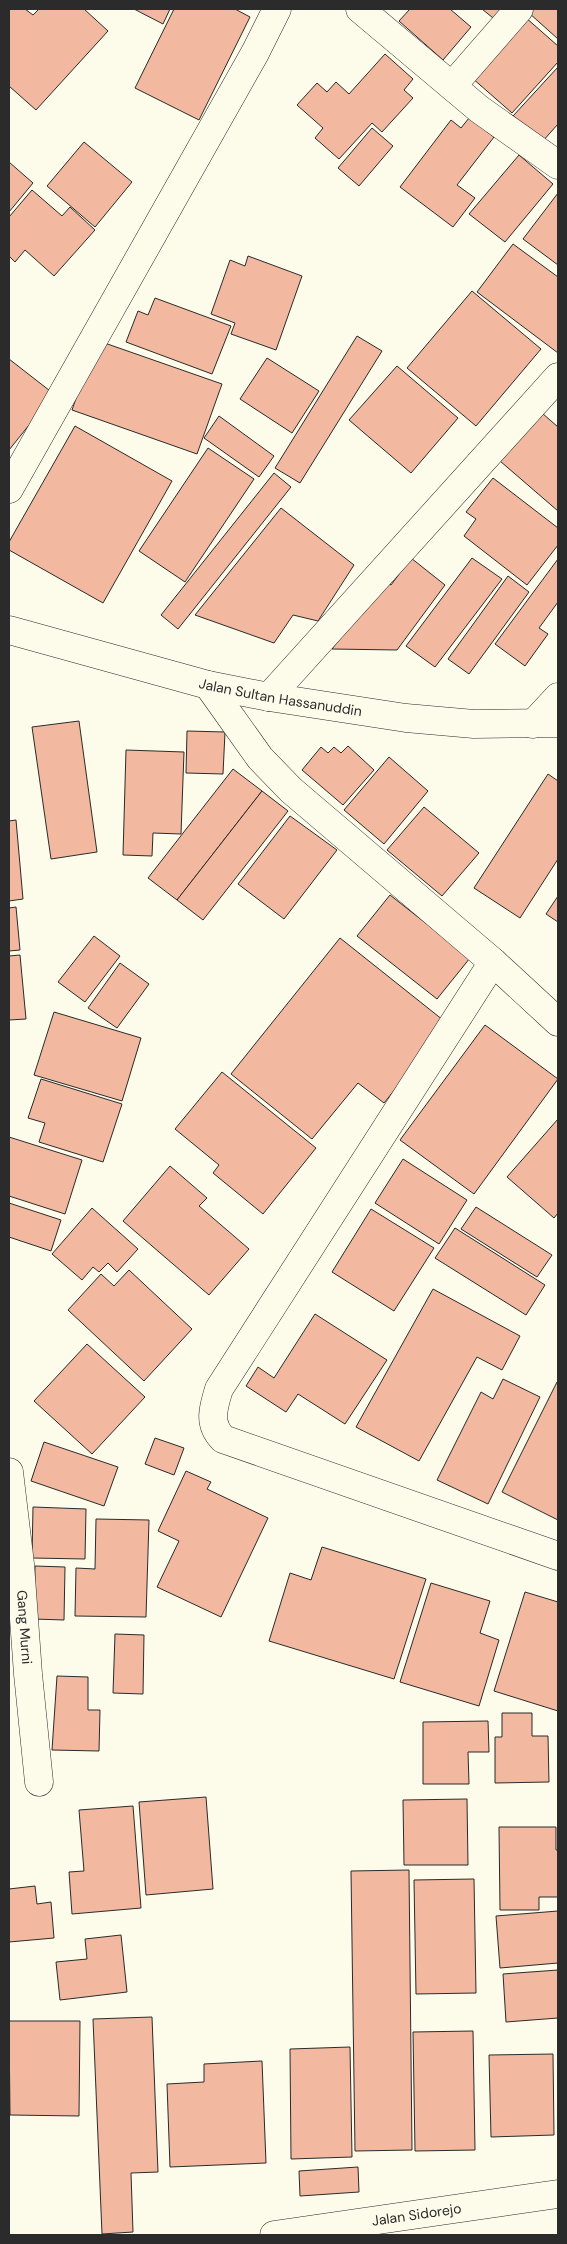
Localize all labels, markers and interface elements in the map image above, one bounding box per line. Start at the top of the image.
street label: Jalan Sultan Hassanuddin [197,674,363,720]
street label: Gang Murni [13,1589,36,1665]
street label: Jalan Sidorejo [371,2199,463,2230]

